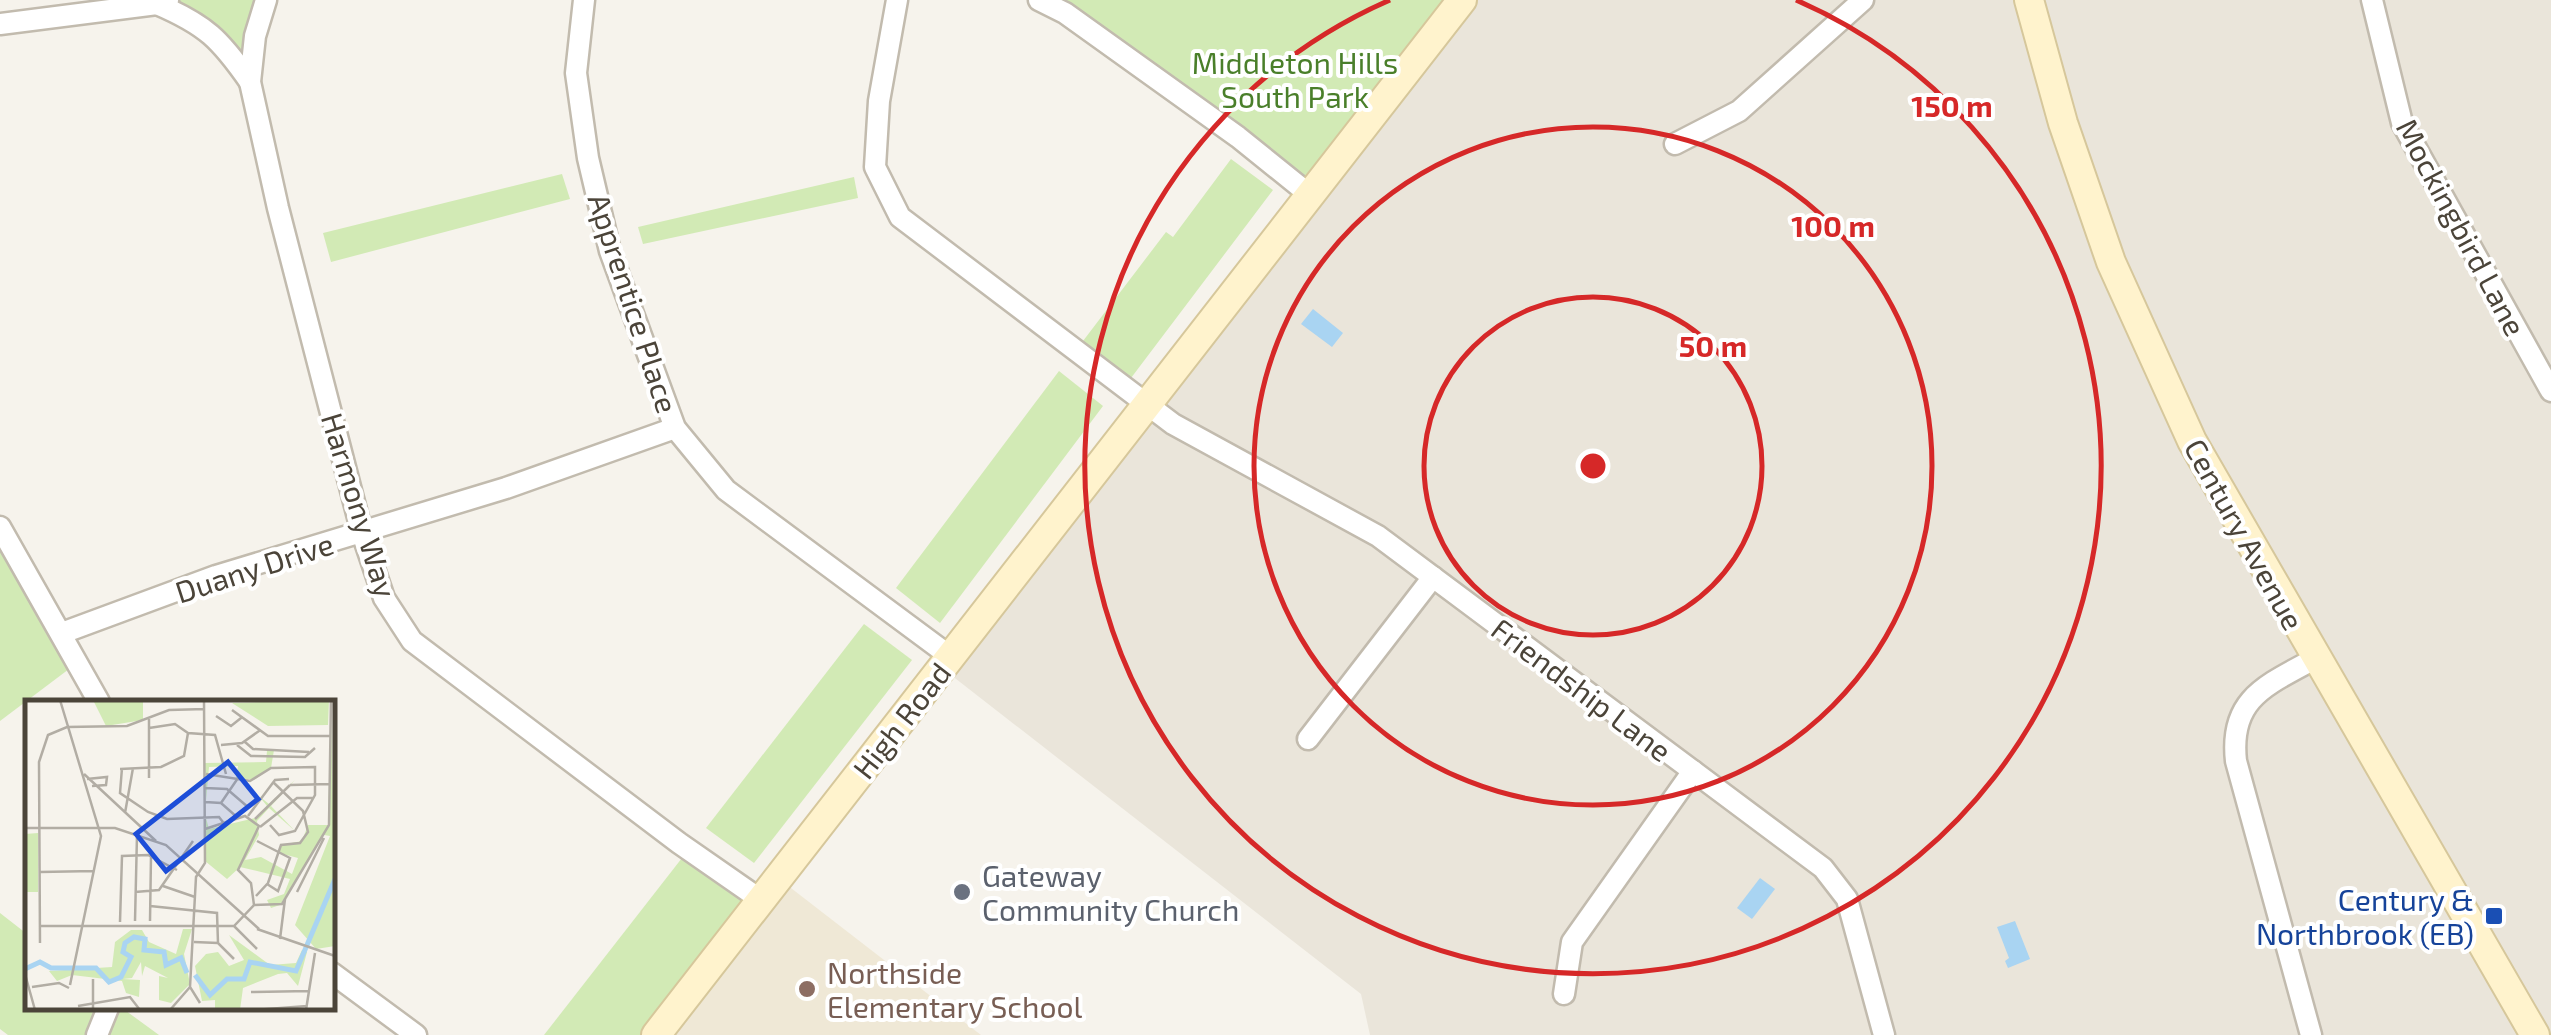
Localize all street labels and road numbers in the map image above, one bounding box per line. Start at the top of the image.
street label: Mockingbird Lane [2390,112,2534,342]
street label: Apprentice Place [582,189,686,417]
street label: Harmony Way [315,408,405,602]
street label: Century Avenue [2178,432,2312,636]
street label: Duany Drive [170,525,338,609]
street label: Friendship Lane [1485,610,1679,768]
street label: High Road [845,655,957,785]

